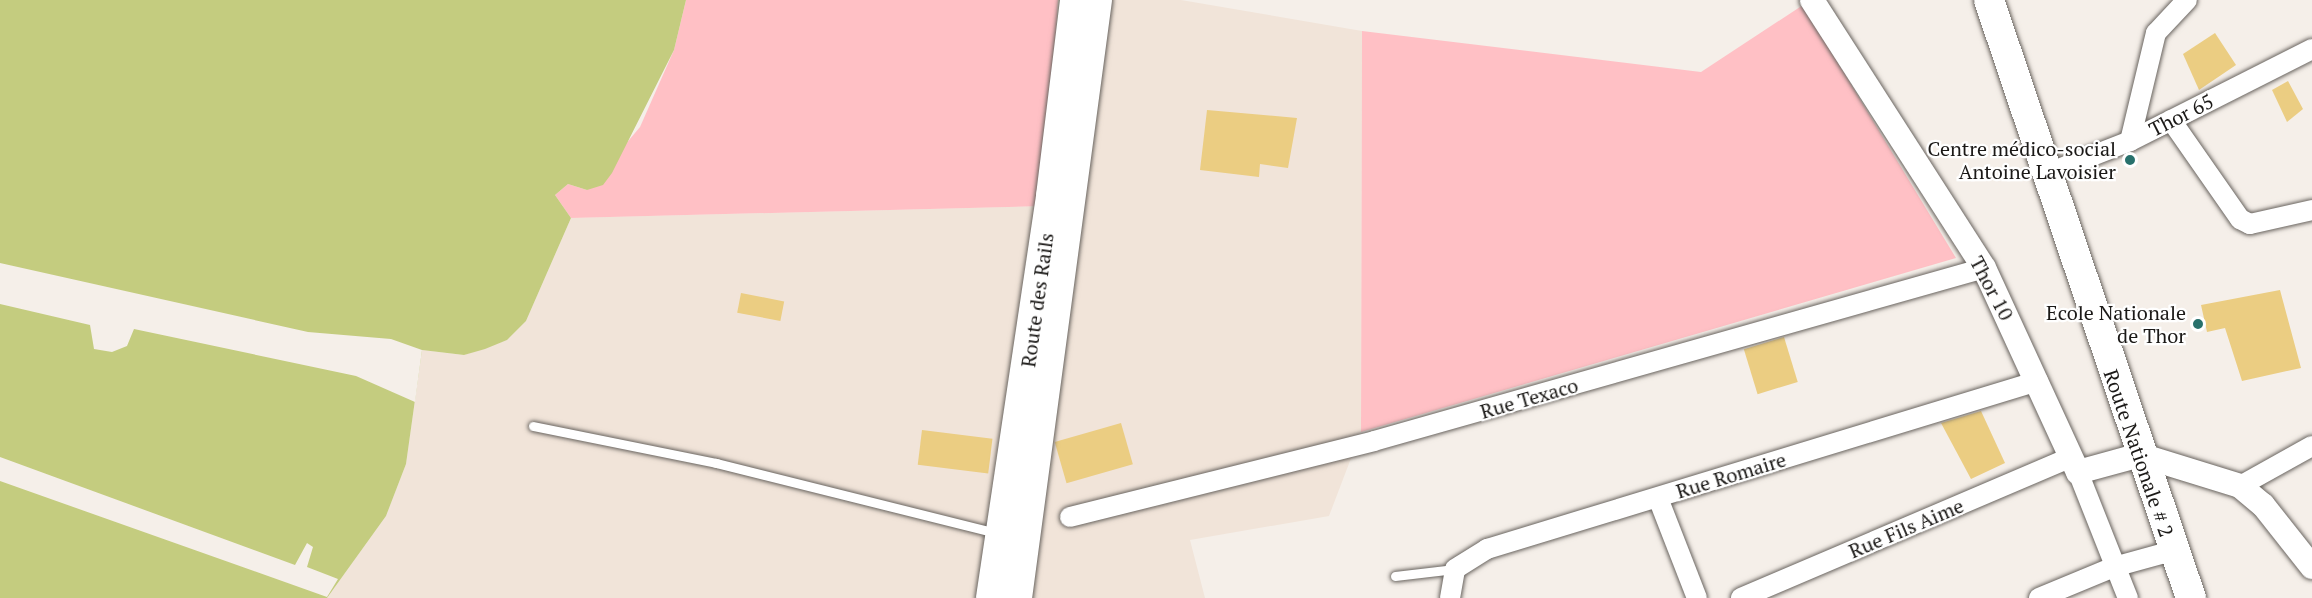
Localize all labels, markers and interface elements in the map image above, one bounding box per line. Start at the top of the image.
street label: Thor 65 [2145,89,2217,141]
place label: Centre médico-social Antoine Lavoisier [1928,136,2116,183]
marker: Centre médico-social Antoine Lavoisier [2121,151,2139,169]
street label: Route des Rails [1016,231,1058,369]
street label: Thor 10 [1965,252,2019,324]
place label: Ecole Nationale de Thor [2046,300,2186,347]
marker: Ecole Nationale de Thor [2191,317,2205,331]
street label: Route Nationale # 2 [2099,366,2179,540]
street label: Rue Texaco [1477,373,1581,423]
street label: Rue Romaire [1673,447,1789,503]
street label: Rue Fils Aime [1845,493,1967,563]

